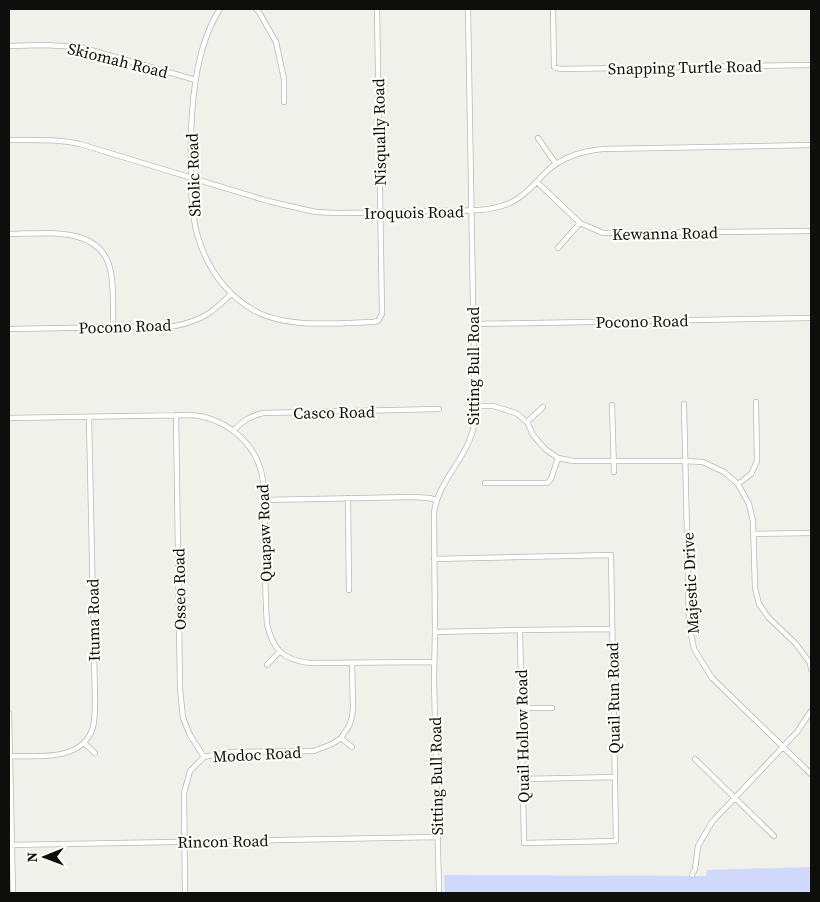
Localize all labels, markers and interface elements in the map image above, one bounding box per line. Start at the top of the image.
street label: Skiomah Road [66,37,170,83]
street label: Snapping Turtle Road [608,55,762,79]
street label: Nisqually Road [367,78,391,186]
street label: Sholic Road [181,133,205,217]
street label: Iroquois Road [364,200,464,224]
street label: Kewanna Road [612,221,718,245]
street label: Sitting Bull Road [462,307,484,425]
street label: Pocono Road [595,309,689,333]
street label: Pocono Road [78,313,172,339]
street label: Casco Road [293,400,375,424]
street label: Quapaw Road [251,484,277,582]
street label: Majestic Drive [676,532,704,634]
street label: Osseo Road [167,548,191,630]
street label: Ituma Road [81,578,105,662]
street label: Quail Run Road [601,642,625,754]
street label: Quail Hollow Road [510,669,534,803]
street label: Sitting Bull Road [424,717,448,835]
street label: Modoc Road [212,741,302,767]
street label: Rincon Road [177,829,269,853]
north arrow [20,832,70,882]
text: N [22,852,42,863]

